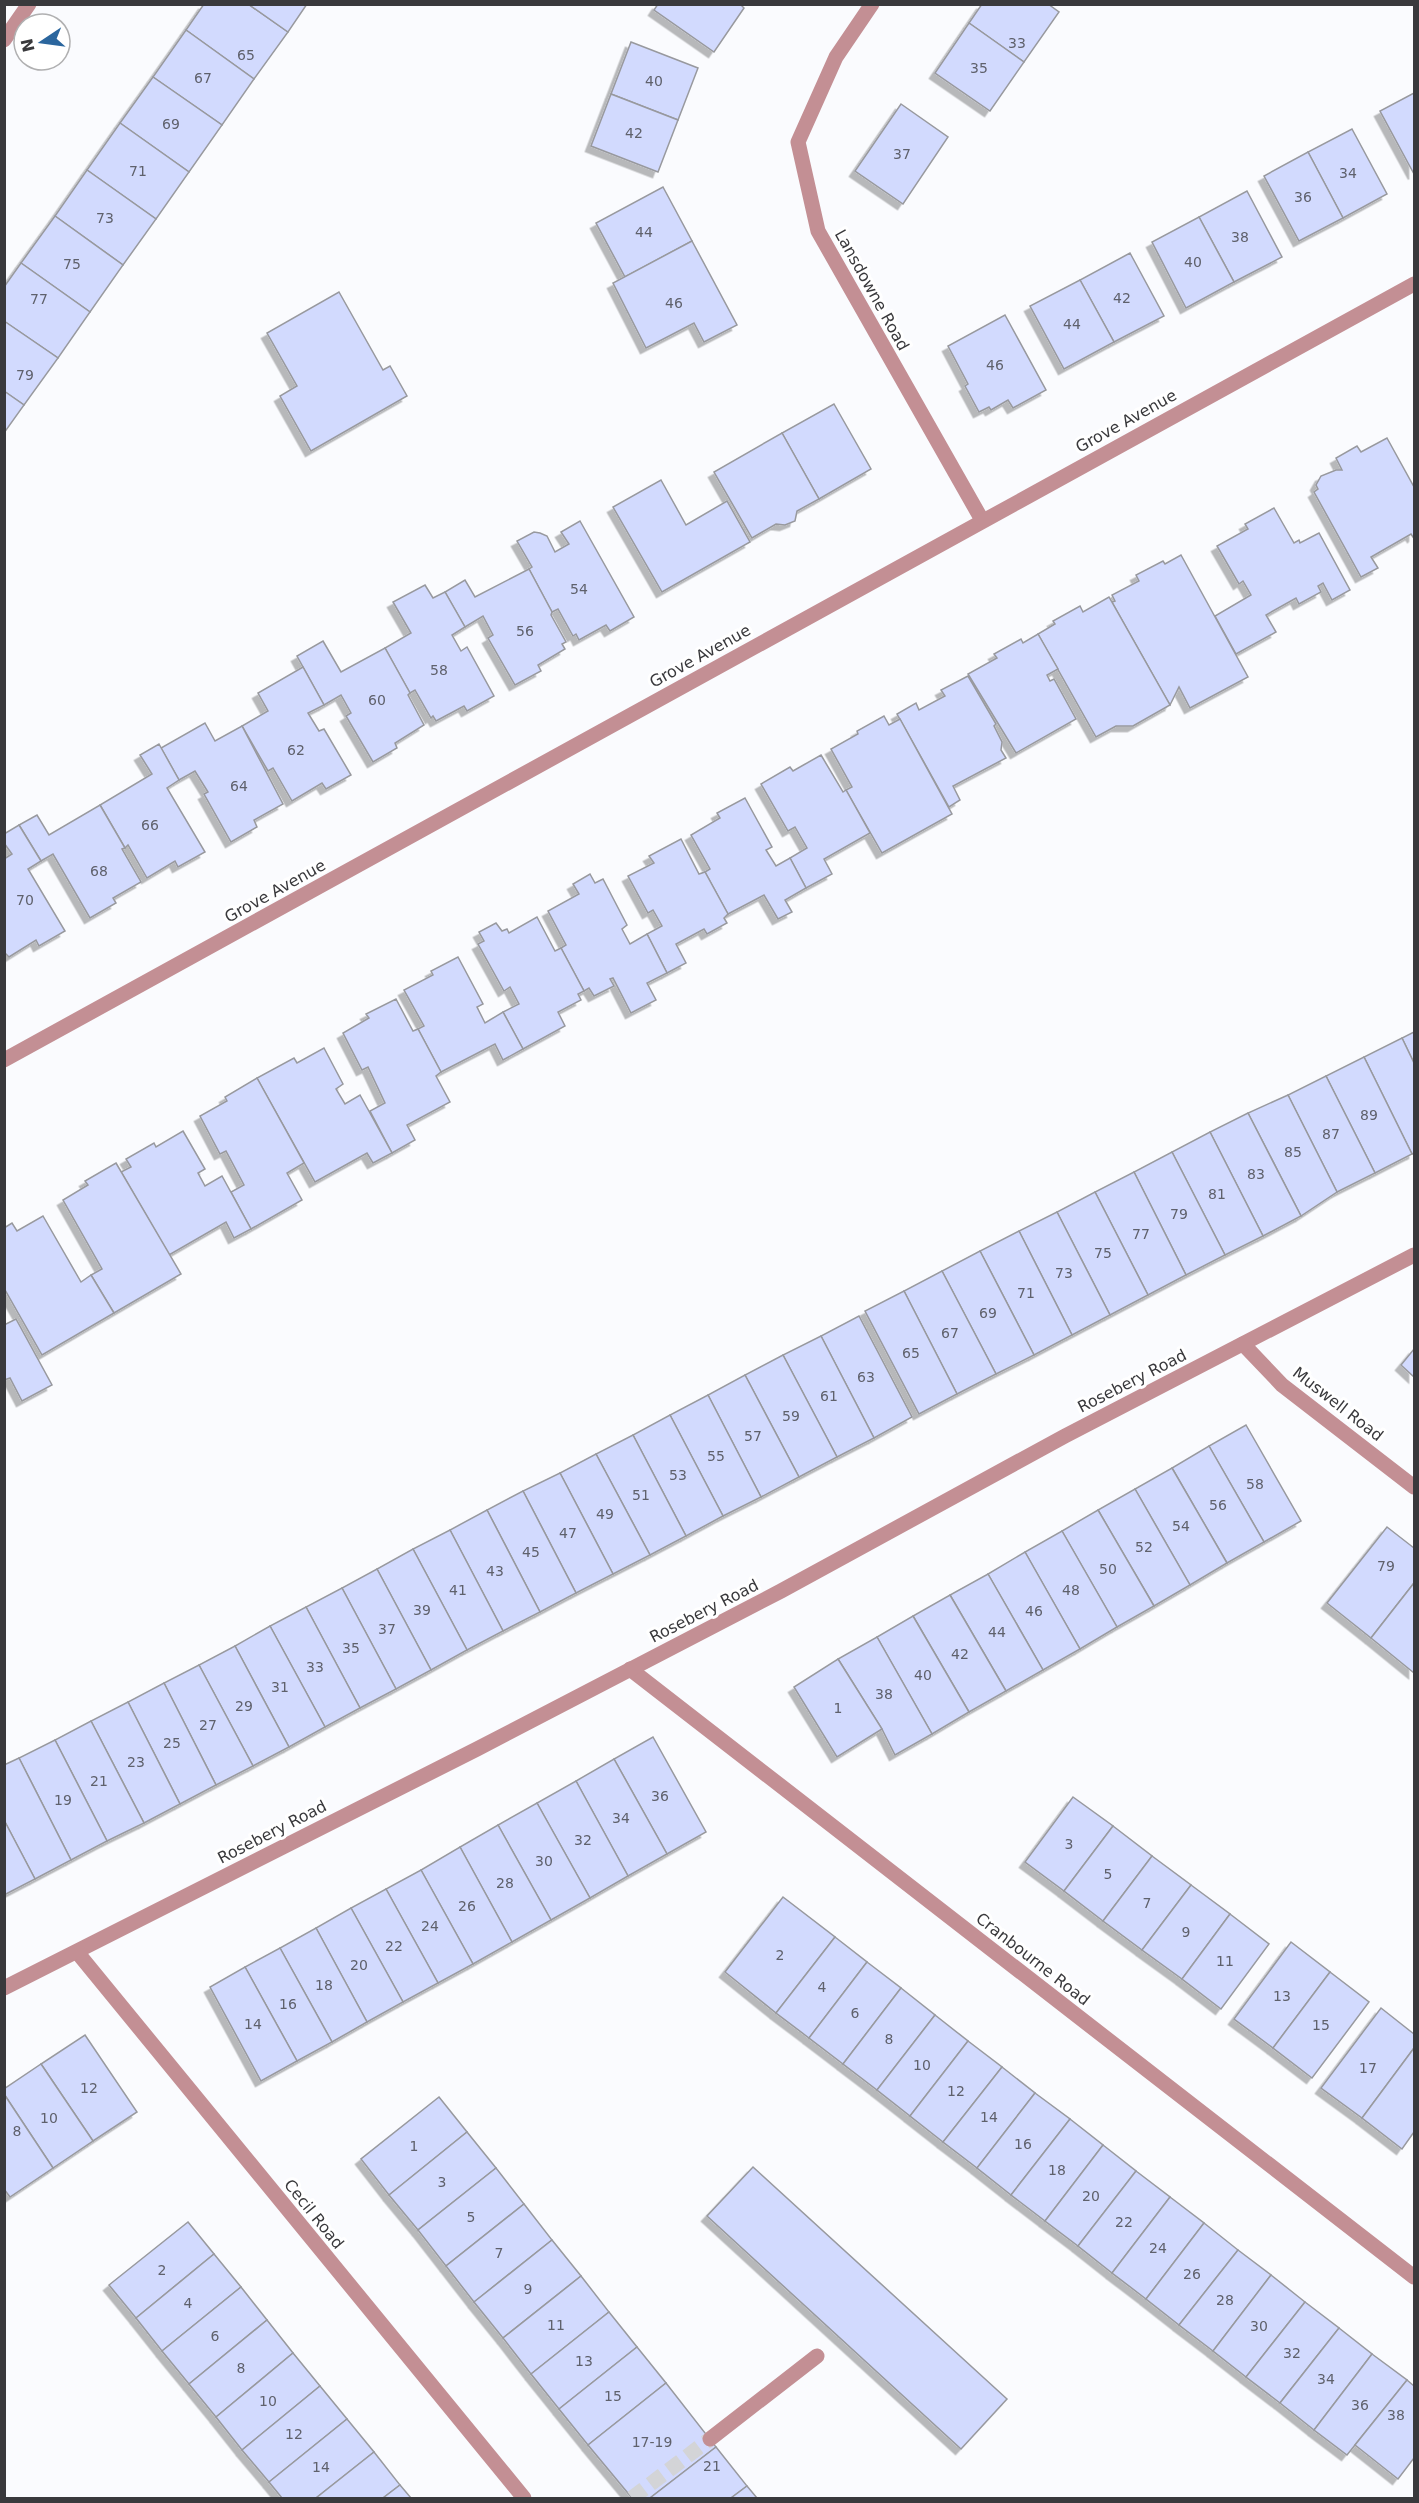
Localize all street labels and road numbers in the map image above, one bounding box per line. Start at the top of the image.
street label: Lansdowne Road [831,226,913,354]
street label: Grove Avenue [1072,385,1180,457]
street label: Grove Avenue [646,620,754,692]
street label: Grove Avenue [221,855,329,927]
street label: Rosebery Road [1074,1345,1190,1417]
street label: Muswell Road [1289,1363,1387,1445]
street label: Rosebery Road [646,1575,762,1647]
street label: Rosebery Road [214,1796,330,1868]
street label: Cranbourne Road [972,1909,1094,2009]
street label: Cecil Road [280,2175,348,2253]

